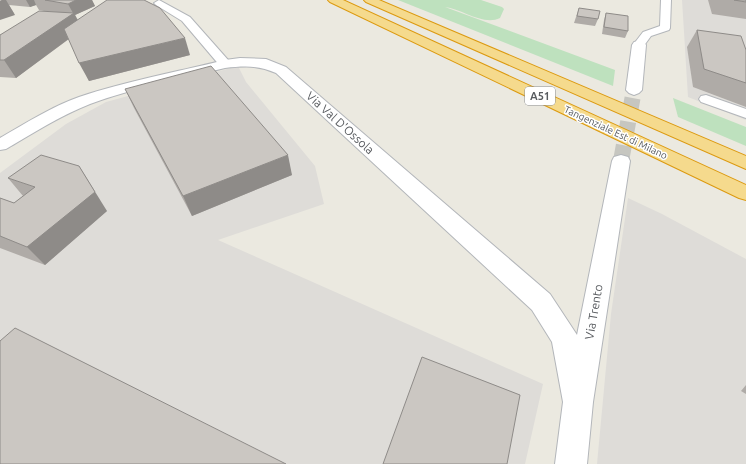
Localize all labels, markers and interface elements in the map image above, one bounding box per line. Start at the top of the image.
road number: A51 [525,87,555,105]
street label: Via Val D'Ossola [304,89,377,156]
street label: Tangenziale Est di Milano [562,104,669,161]
street label: Via Trento [582,283,605,341]

